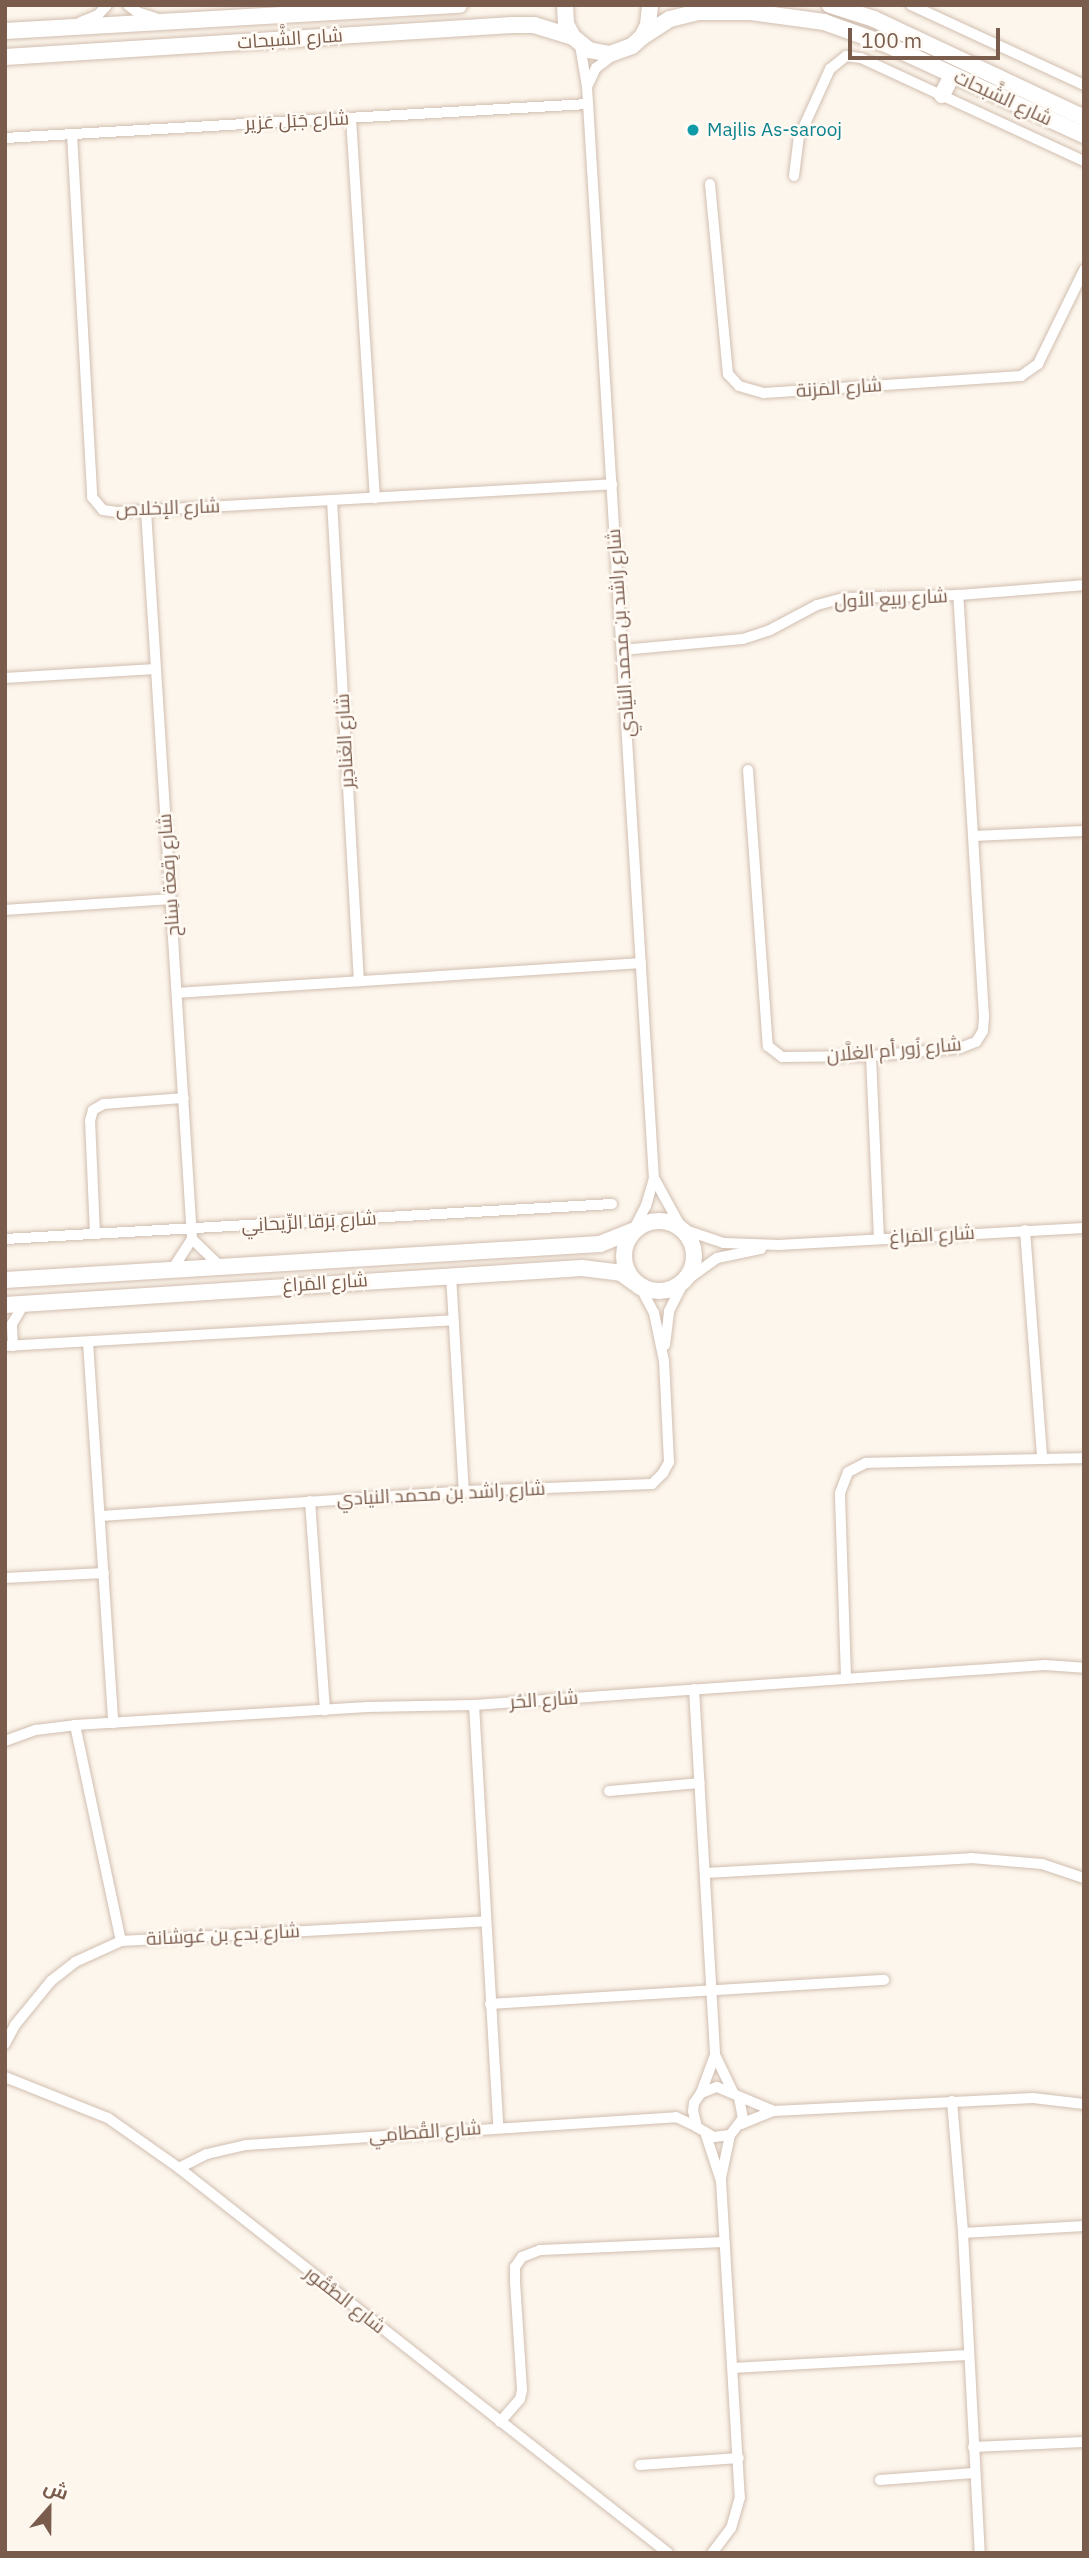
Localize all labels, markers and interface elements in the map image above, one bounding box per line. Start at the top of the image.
scale bar [851,14,1003,58]
street label: شارع الشَّبحات [237,24,343,54]
text: 100 m [861,26,922,54]
street label: شارع الشَّبحات [950,65,1056,131]
street label: شارع جَبَل عَزير [244,107,350,135]
place label: Majlis As-sarooj [707,119,842,141]
marker: Majlis As-sarooj [685,122,701,138]
street label: شارع المَزنة [795,374,883,402]
street label: شارع الإخلاص [115,495,221,521]
street label: شارع راشد بن محمد النيادي [602,528,640,738]
street label: شارع ربيع الأول [834,585,948,613]
street label: شارع الغَنادِير [331,693,359,789]
street label: شارع رِقعة سِناح [153,813,185,937]
street label: شارع زُور أم الغلَّان [826,1033,962,1067]
street label: شارع بَرقا الرِّيحانِي [241,1207,377,1237]
street label: شارع المَراغ [889,1221,975,1249]
street label: شارع المَراغ [281,1269,369,1297]
street label: شارع راشد بن محمد النيادي [336,1477,546,1511]
street label: شارع الحُر [509,1686,579,1714]
street label: شارع بَدع بن عُوشانة [146,1920,300,1950]
street label: شارع القُطامِي [368,2117,482,2147]
street label: شارع الصُّقُور [300,2261,390,2339]
north arrow [14,2474,84,2544]
text: ش [41,2474,72,2505]

